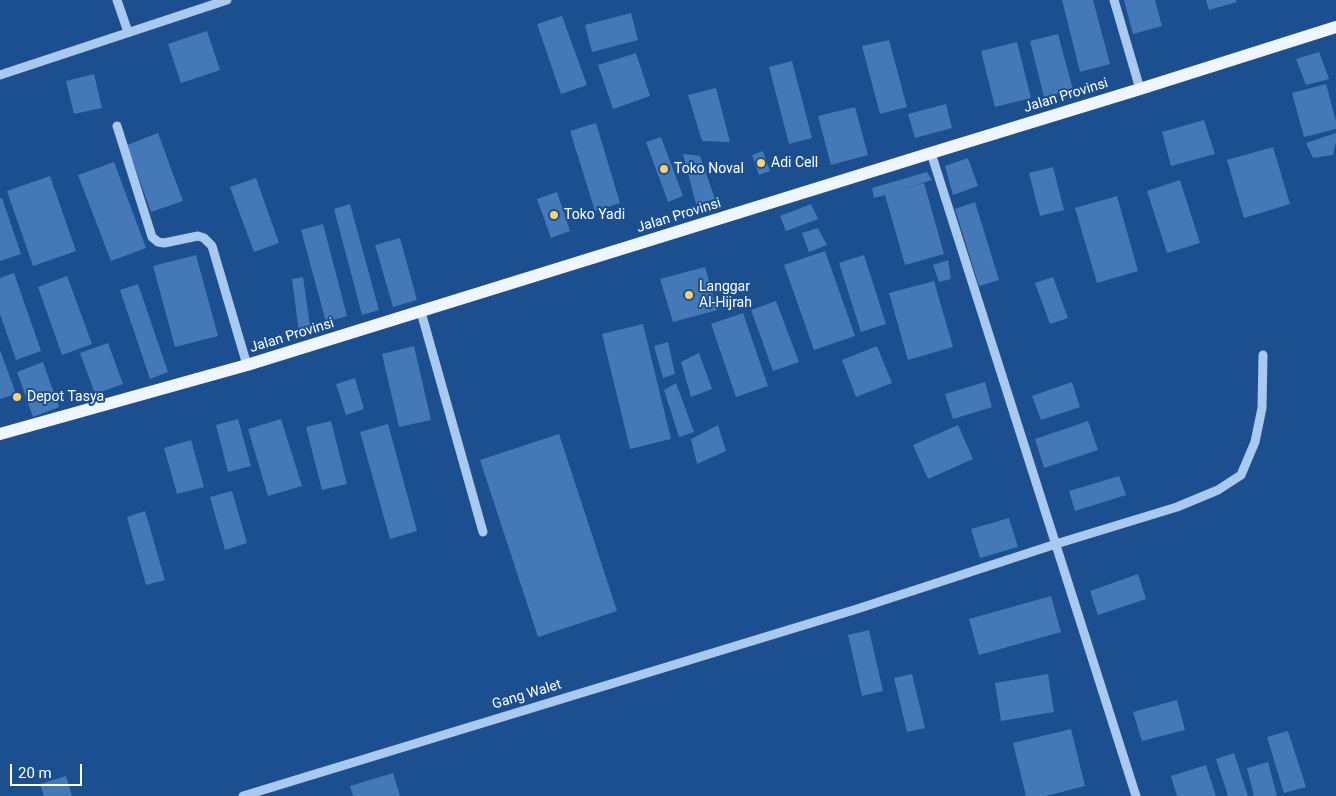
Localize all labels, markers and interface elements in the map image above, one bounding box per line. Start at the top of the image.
street label: Jalan Provinsi [1022,75,1110,117]
place label: Adi Cell [771,155,818,171]
marker: Adi Cell [755,157,767,169]
place label: Toko Noval [674,161,744,177]
marker: Toko Noval [658,163,670,175]
street label: Jalan Provinsi [635,195,723,237]
place label: Toko Yadi [564,207,625,223]
marker: Toko Yadi [548,209,560,221]
place label: Langgar Al-Hijrah [699,279,752,312]
marker: Langgar Al-Hijrah [683,289,695,301]
street label: Jalan Provinsi [248,315,336,357]
place label: Depot Tasya [27,389,104,405]
marker: Depot Tasya [11,391,23,403]
street label: Gang Walet [490,677,564,713]
scale bar [12,754,85,786]
text: 20 m [18,764,52,782]

